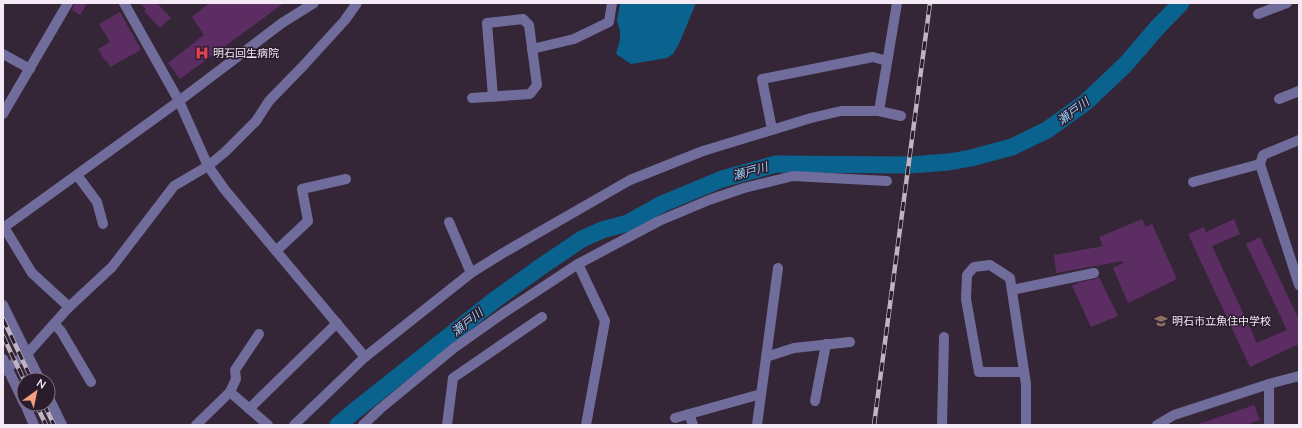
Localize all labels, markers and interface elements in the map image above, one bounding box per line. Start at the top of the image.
hospital icon: 明石回生病院 [194,45,210,61]
place label: 明石回生病院 [213,46,279,60]
water label: 瀬戸川 [1054,93,1093,128]
water label: 瀬戸川 [731,158,771,183]
water label: 瀬戸川 [448,304,487,339]
school or university icon: 明石市立魚住中学校 [1153,313,1169,329]
place label: 明石市立魚住中学校 [1172,314,1271,328]
north arrow [16,372,56,412]
text: N [34,375,49,392]

